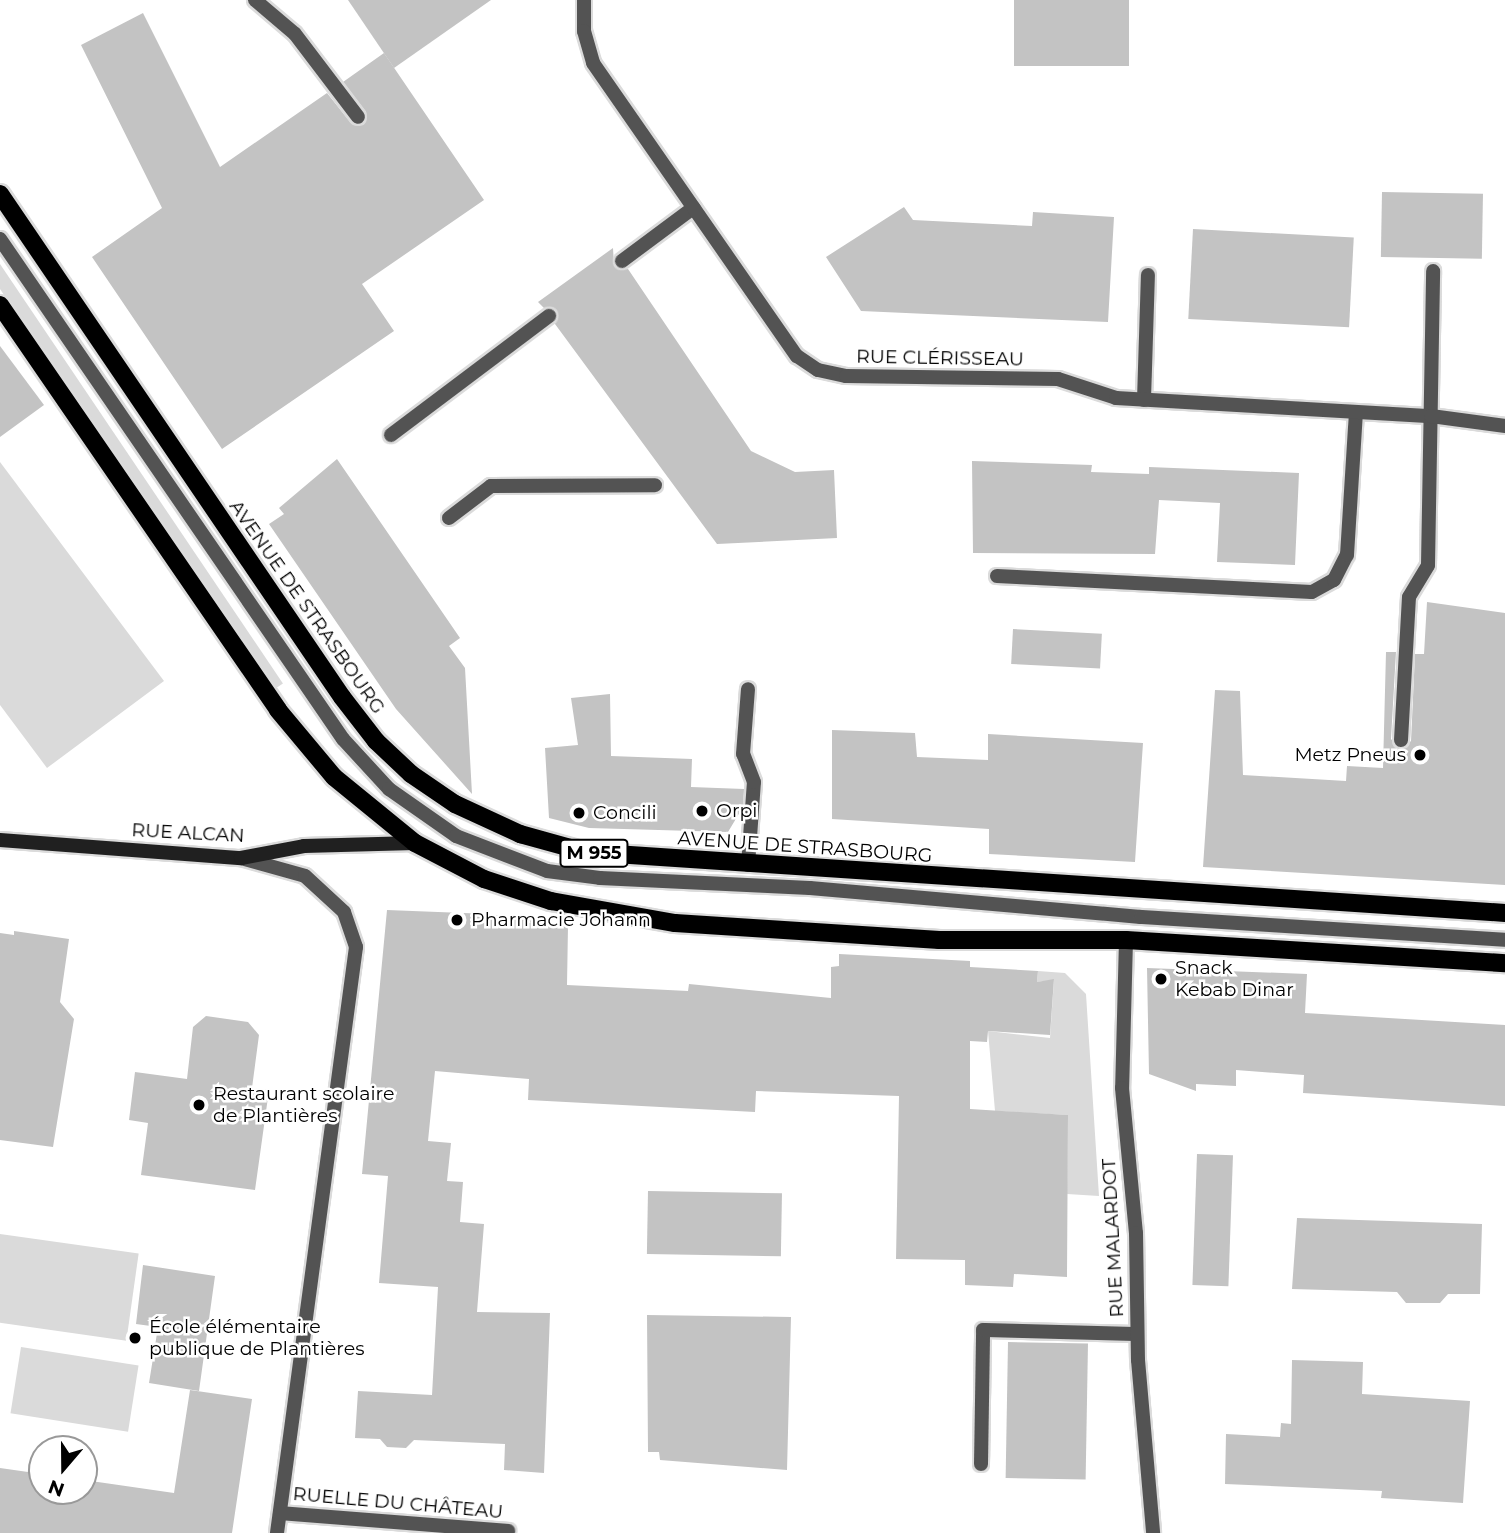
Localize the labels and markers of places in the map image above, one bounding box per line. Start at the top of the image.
place label: Metz Pneus [1294,744,1406,766]
marker: Metz Pneus [1412,747,1428,763]
place label: Orpi [716,800,757,822]
place label: Concili [593,802,657,824]
marker: Orpi [694,803,710,819]
marker: Concili [571,805,587,821]
place label: Pharmacie Johann [471,909,651,931]
marker: Pharmacie Johann [449,912,465,928]
place label: Snack Kebab Dinar [1175,957,1294,1001]
marker: Snack Kebab Dinar [1153,971,1169,987]
place label: Restaurant scolaire de Plantières [213,1083,394,1127]
marker: Restaurant scolaire de Plantières [191,1097,207,1113]
place label: École élémentaire publique de Plantières [149,1316,364,1360]
marker: École élémentaire publique de Plantières [127,1330,143,1346]

